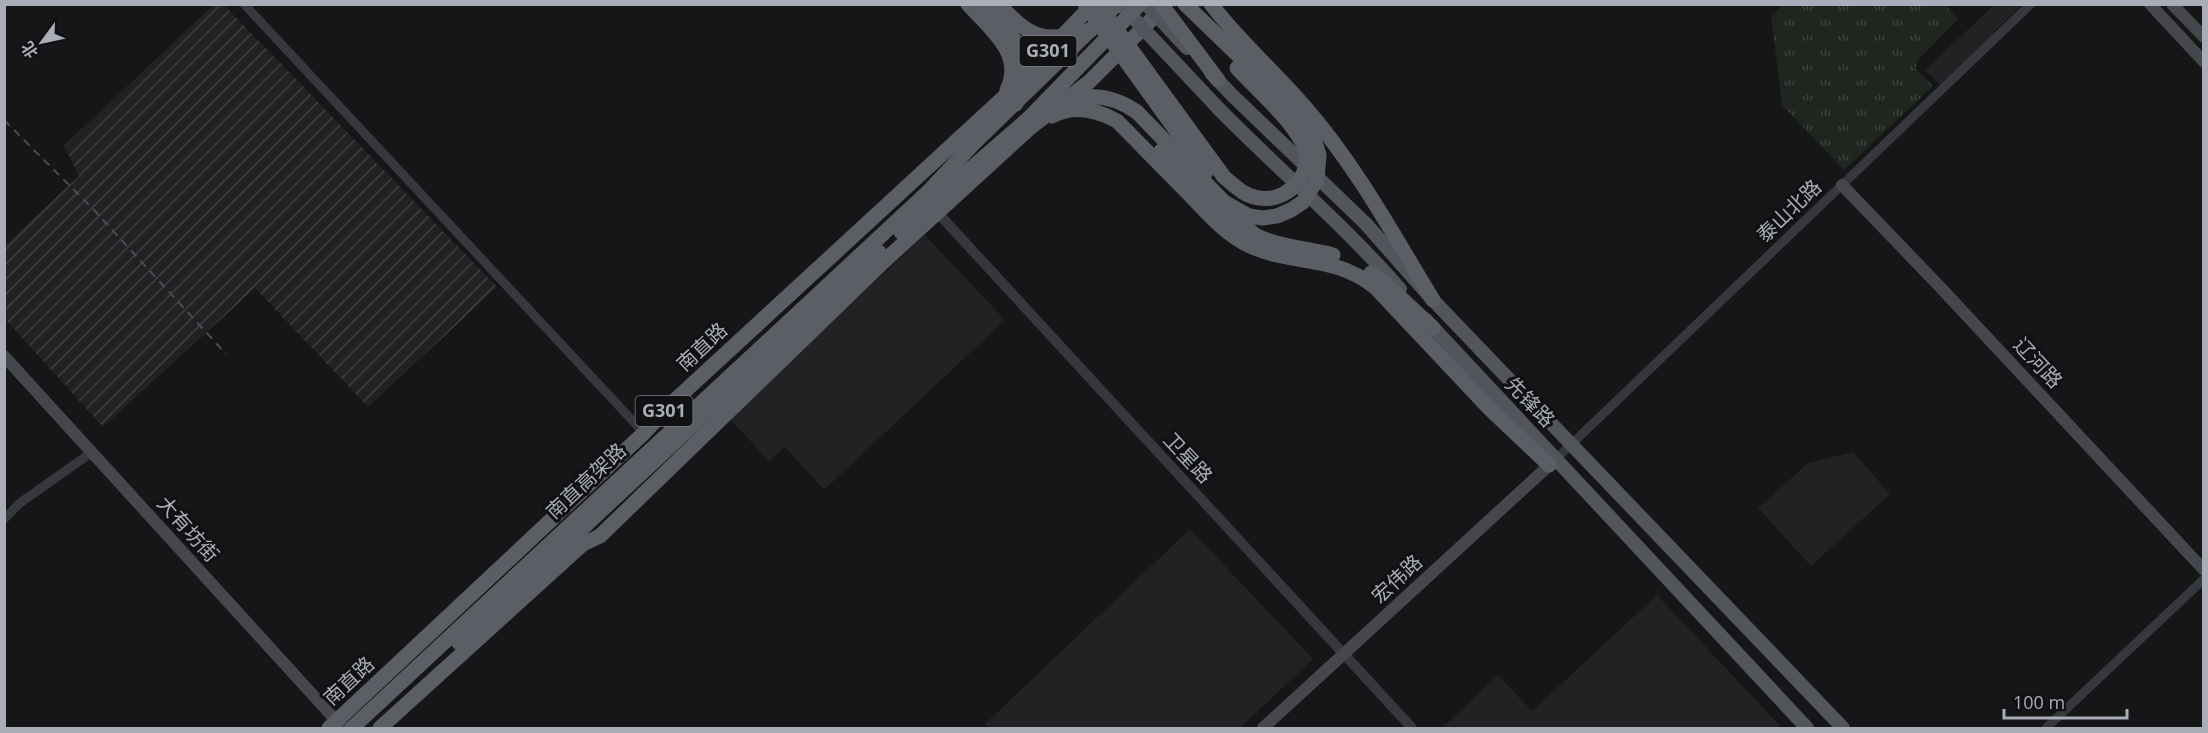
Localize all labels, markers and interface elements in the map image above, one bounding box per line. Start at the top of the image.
north arrow [12,12,72,72]
road number: G301 [1020,36,1076,66]
text: 北 [16,37,43,63]
street label: 泰山北路 [1751,173,1827,248]
street label: 南直路 [671,316,733,377]
street label: 辽河路 [2008,332,2069,394]
street label: 先锋路 [1500,371,1561,433]
road number: G301 [636,396,692,426]
street label: 卫星路 [1158,427,1219,489]
street label: 南直高架路 [540,437,631,525]
street label: 大有坊街 [152,490,225,567]
street label: 宏伟路 [1366,548,1428,609]
street label: 南直路 [318,650,380,711]
scale bar [2004,682,2127,720]
text: 100 m [2013,690,2065,714]

